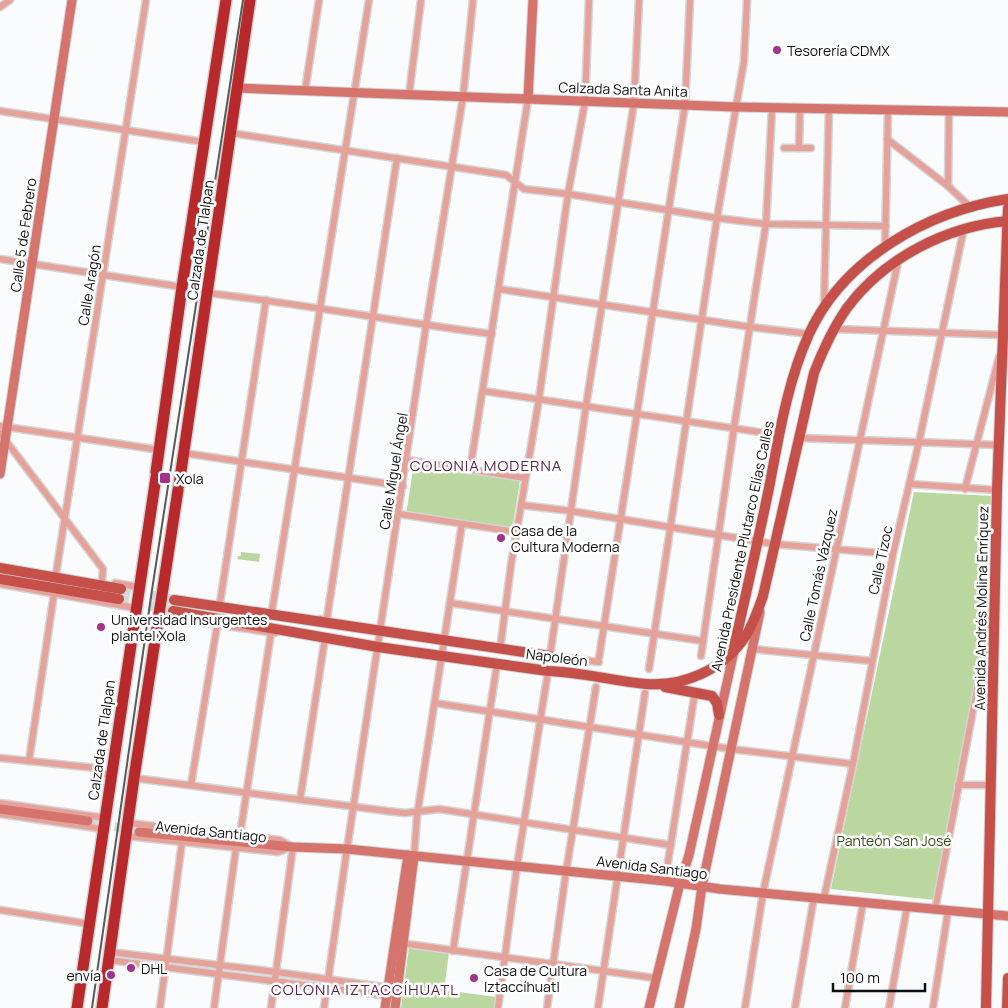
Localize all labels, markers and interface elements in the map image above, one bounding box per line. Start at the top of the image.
place label: Tesorería CDMX [787,41,890,60]
marker: Tesorería CDMX [771,44,783,56]
street label: Calzada Santa Anita [558,77,688,101]
street label: Calle 5 de Febrero [6,177,40,293]
street label: Calzada de Tlalpan [182,179,218,301]
street label: Calle Aragón [73,243,105,327]
street label: Calle Miguel Ángel [374,411,412,531]
street label: Avenida Presidente Plutarco Elías Calles [706,419,778,673]
district label: COLONIA MODERNA [410,455,562,476]
place label: Xola [176,469,204,488]
marker: Xola [158,471,172,485]
street label: Avenida Andrés Molina Enríquez [970,506,992,710]
street label: Calle Tomás Vázquez [795,507,841,643]
place label: Casa de la Cultura Moderna [511,521,620,556]
street label: Calle Tizoc [863,524,897,596]
marker: Casa de la Cultura Moderna [495,532,507,544]
place label: Universidad Insurgentes plantel Xola [111,610,267,645]
marker: Universidad Insurgentes plantel Xola [95,621,107,633]
street label: Napoleón [525,644,589,670]
street label: Calzada de Tlalpan [83,679,119,801]
street label: Avenida Santiago [155,816,267,846]
park label: Panteón San José [837,831,951,850]
street label: Avenida Santiago [595,851,709,883]
place label: DHL [141,959,167,978]
scale bar [833,960,926,992]
place label: Casa de Cultura Iztaccíhuatl [484,961,587,996]
marker: DHL [125,962,137,974]
place label: envía [67,966,101,985]
text: 100 m [840,967,880,988]
marker: envía [105,969,117,981]
marker: Casa de Cultura Iztaccíhuatl [468,972,480,984]
district label: COLONIA IZTACCÍHUATL [271,979,459,1000]

